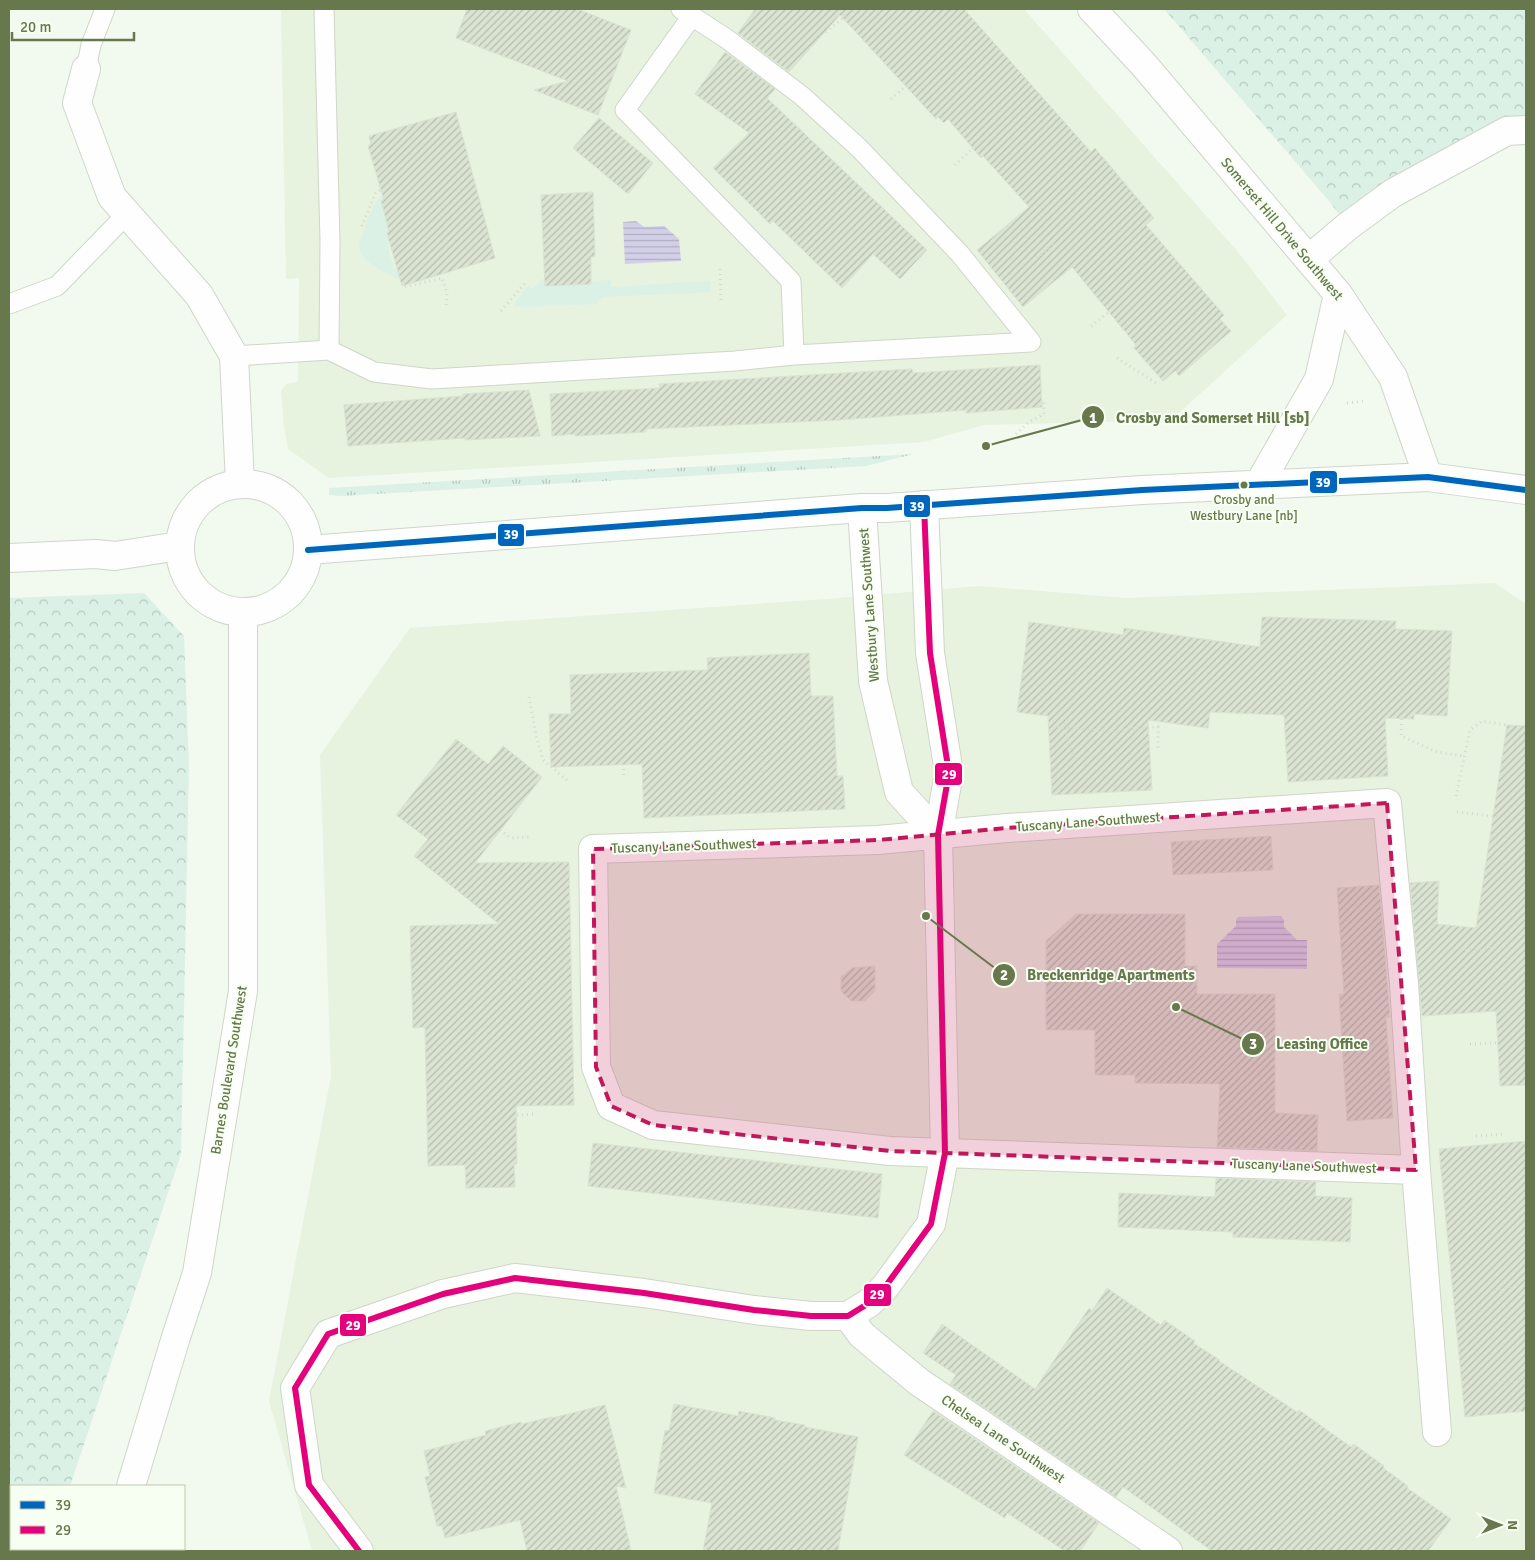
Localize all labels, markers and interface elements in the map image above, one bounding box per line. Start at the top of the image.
scale bar [12,10,135,42]
text: 20 m [20,18,51,36]
street label: Somerset Hill Drive Southwest [1217,154,1347,304]
callout: Crosby and Somerset Hill [sb] [1081,402,1320,432]
text: 1 [1089,409,1097,427]
text: Crosby and Somerset Hill [sb] [1116,409,1310,427]
line badge: 39 [1309,470,1338,494]
text: 39 [1315,474,1331,491]
marker: Crosby and Westbury Lane [nb] [1239,480,1249,490]
place label: Crosby and Westbury Lane [nb] [1190,492,1298,524]
line badge: 39 [903,494,931,518]
text: 39 [909,498,925,515]
line badge: 39 [497,523,525,547]
text: 39 [503,526,519,543]
street label: Westbury Lane Southwest [855,527,883,683]
line badge: 29 [934,762,963,786]
text: 29 [941,766,957,783]
street label: Tuscany Lane Southwest [1015,808,1161,836]
street label: Tuscany Lane Southwest [611,835,757,857]
callout: Breckenridge Apartments [992,960,1205,990]
text: 2 [1000,966,1008,984]
text: Breckenridge Apartments [1027,966,1195,984]
street label: Barnes Boulevard Southwest [207,984,251,1156]
callout: Leasing Office [1241,1029,1378,1059]
text: 3 [1249,1035,1257,1053]
text: Leasing Office [1276,1035,1368,1053]
street label: Tuscany Lane Southwest [1231,1155,1377,1177]
line badge: 29 [863,1283,892,1307]
text: 29 [869,1286,885,1303]
line badge: 29 [339,1313,367,1337]
text: 29 [345,1317,361,1334]
street label: Chelsea Lane Southwest [938,1391,1068,1487]
legend [10,1485,185,1550]
text: 39 [55,1496,71,1514]
north arrow [1475,1500,1525,1550]
text: N [1504,1520,1521,1530]
text: 29 [55,1521,71,1539]

